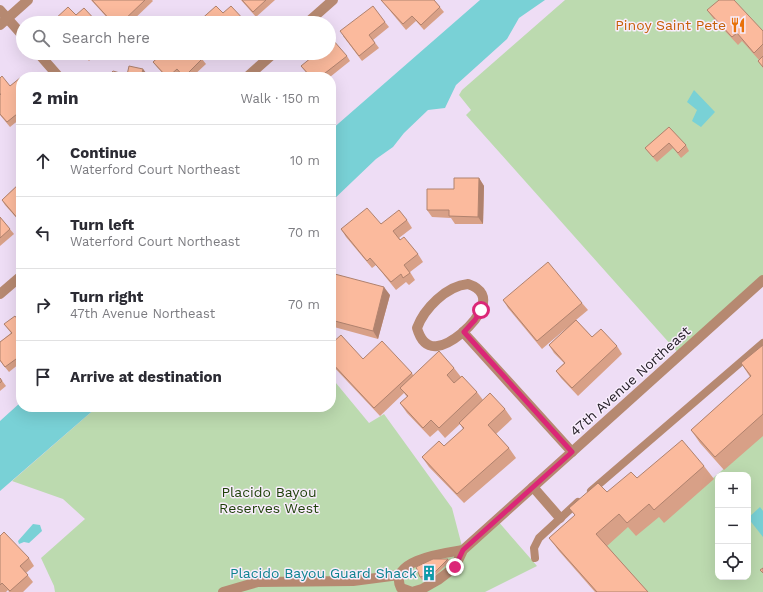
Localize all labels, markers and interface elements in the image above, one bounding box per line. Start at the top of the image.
search box [16,16,336,60]
restaurant icon: Pinoy Saint Pete [729,16,747,34]
place label: Pinoy Saint Pete [615,17,726,33]
icon: search [30,27,52,49]
text: Search here [62,29,150,47]
text: 2 min [32,88,78,108]
text: Walk · 150 m [241,91,320,106]
text: Continue [70,144,137,162]
icon: ahead [32,150,54,172]
text: 10 m [290,153,320,168]
text: Waterford Court Northeast [70,162,240,177]
text: Turn left [70,216,134,234]
icon: left [32,222,54,244]
text: 70 m [288,225,320,240]
text: Waterford Court Northeast [70,234,240,249]
text: Turn right [70,288,143,306]
icon: right [32,294,54,316]
text: 70 m [288,297,320,312]
route start [472,301,490,319]
text: 47th Avenue Northeast [70,306,215,321]
street label: 47th Avenue Northeast [567,323,694,439]
icon: arrive [32,366,54,388]
text: Arrive at destination [70,368,222,386]
map controls [715,472,751,580]
button: + [715,472,751,508]
park label: Placido Bayou Reserves West [219,484,319,516]
button: − [715,508,751,544]
button: locate [715,544,751,580]
route end [446,558,464,576]
building icon: Placido Bayou Guard Shack [420,564,438,582]
place label: Placido Bayou Guard Shack [230,565,417,581]

